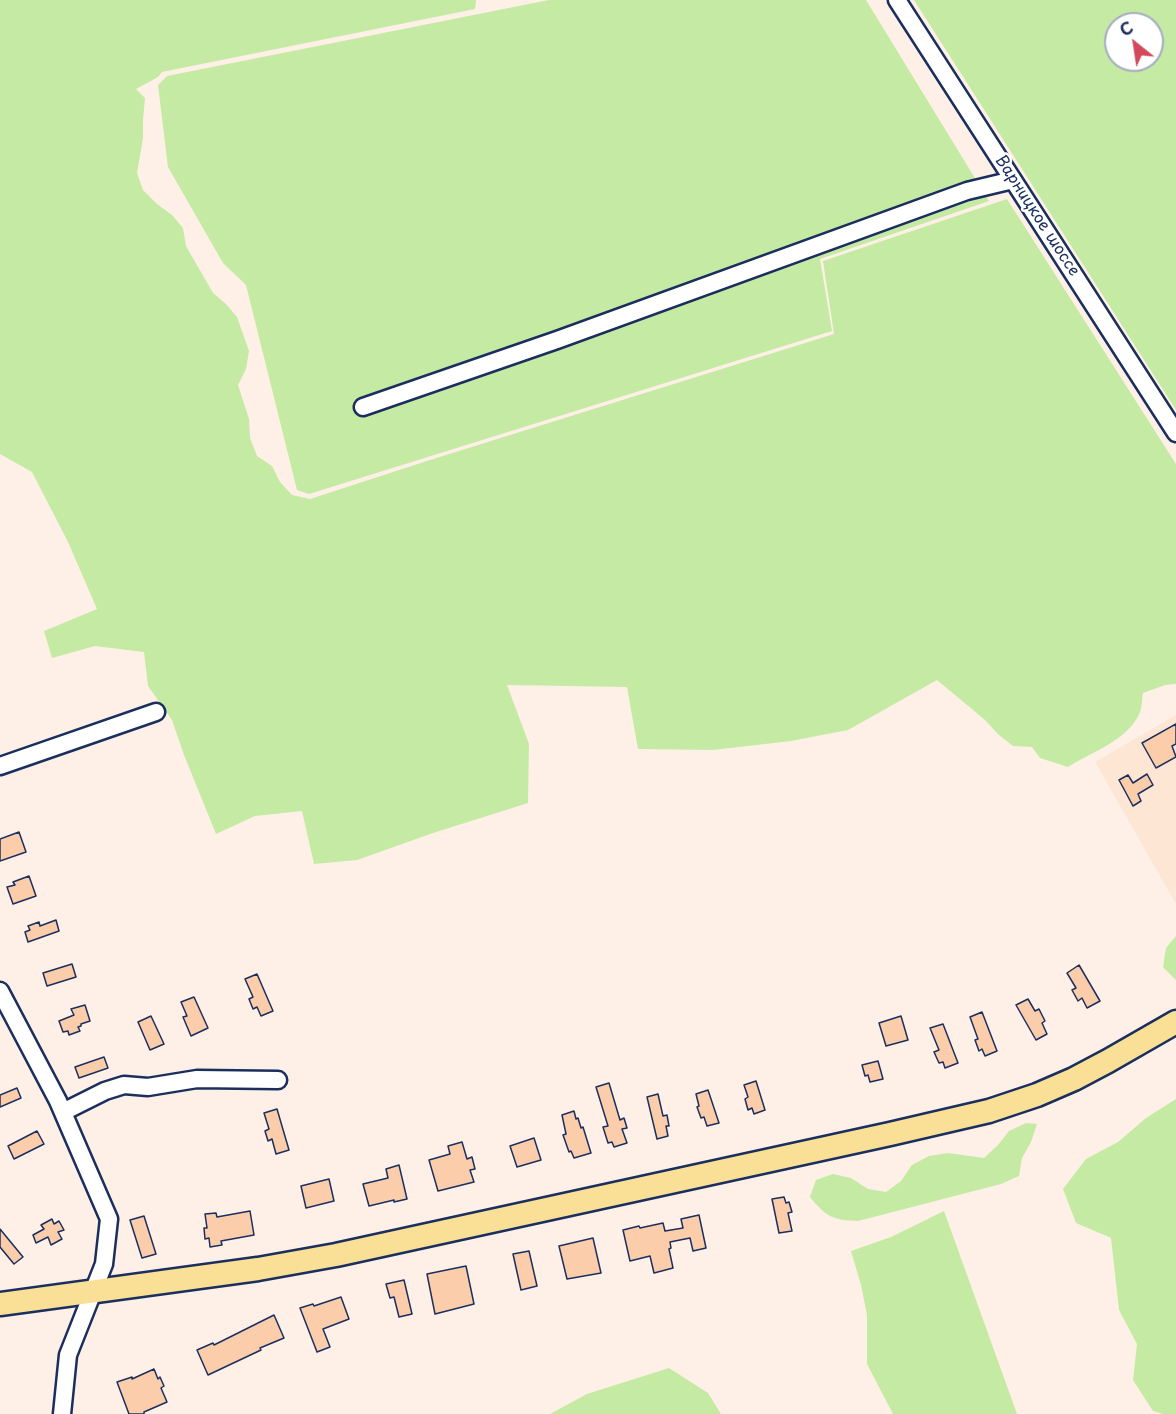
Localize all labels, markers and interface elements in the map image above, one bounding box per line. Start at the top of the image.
north arrow [1104,12,1164,72]
text: С [1115,15,1137,42]
street label: Варницкое шоссе [991,152,1083,280]

